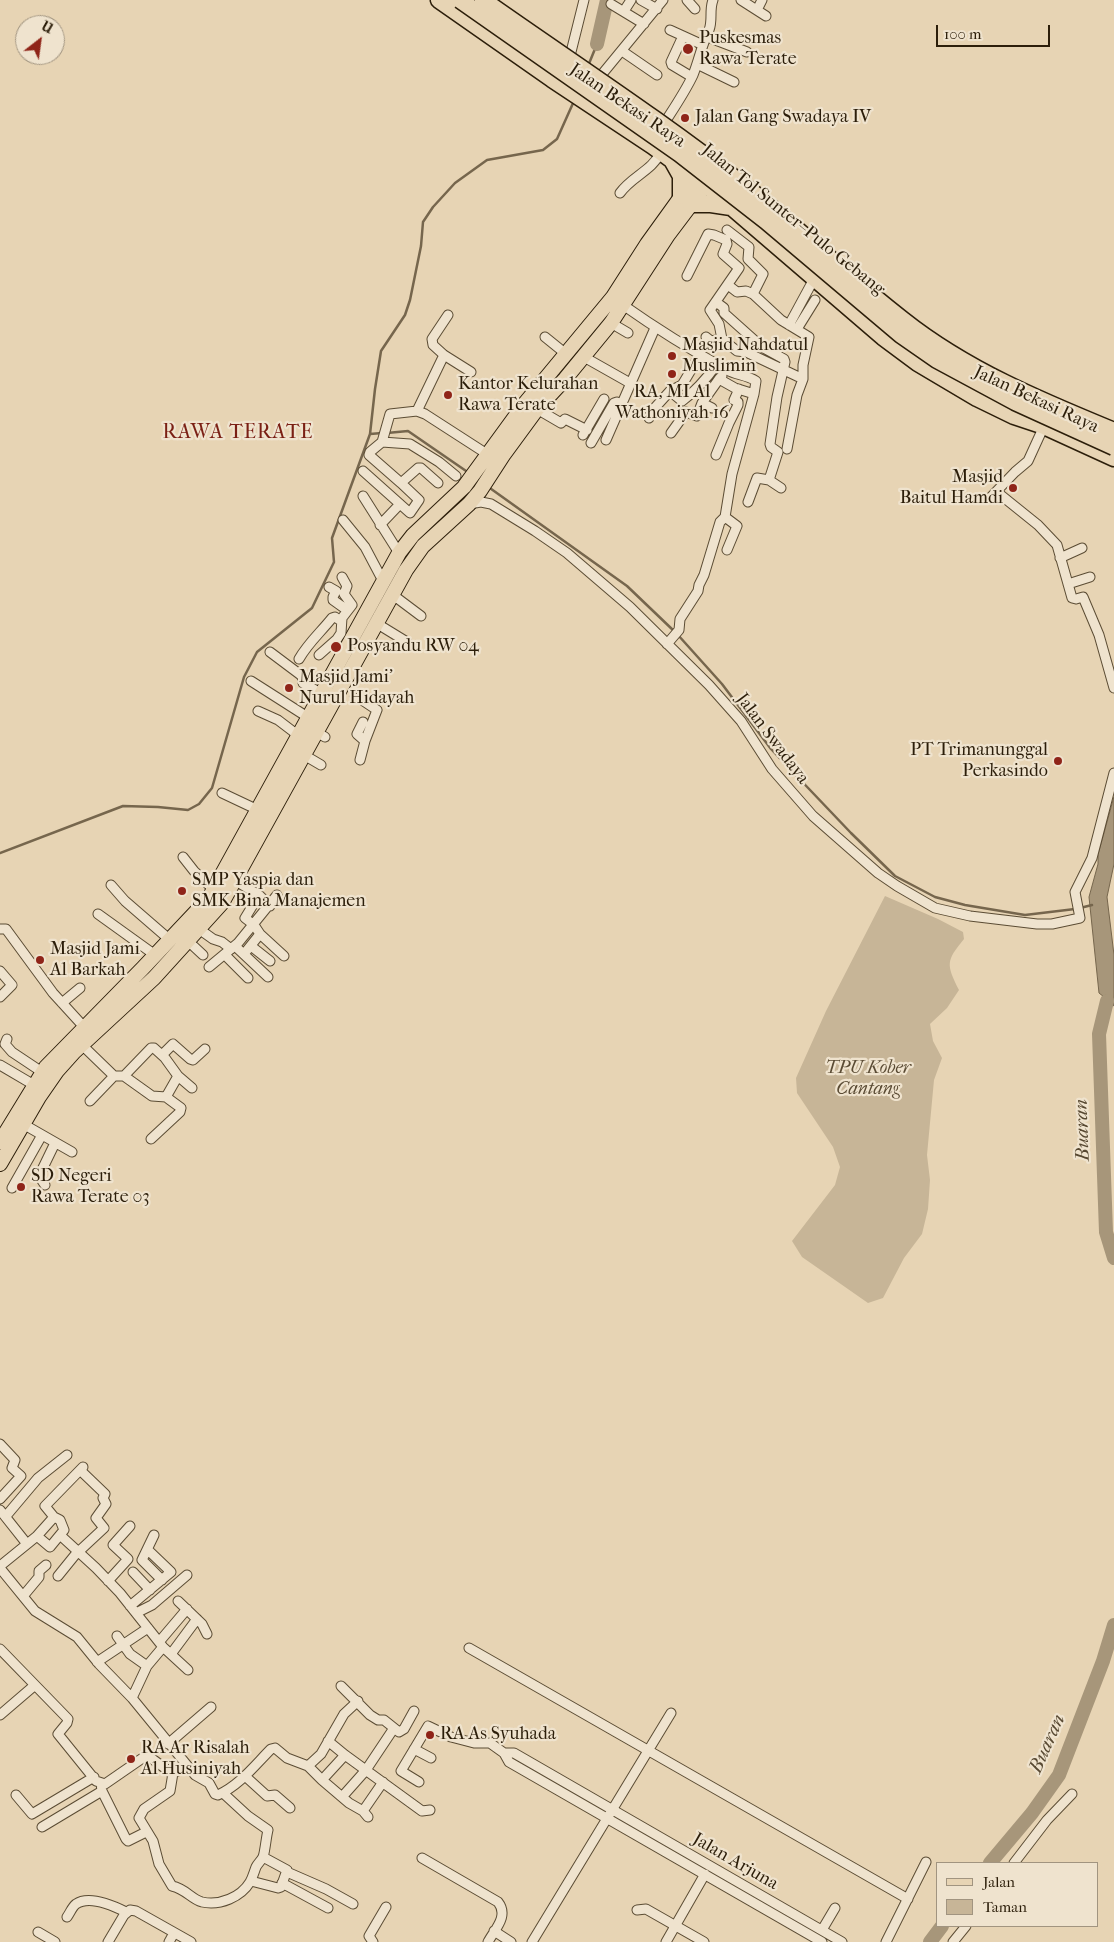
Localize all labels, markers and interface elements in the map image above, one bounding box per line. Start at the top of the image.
north arrow [15,15,65,65]
scale bar [939,15,1053,47]
text: U [38,17,56,38]
text: 100 m [944,25,982,43]
place label: Puskesmas Rawa Terate [699,28,797,70]
marker: Puskesmas Rawa Terate [681,42,695,56]
street label: Jalan Bekasi Raya [565,59,689,153]
place label: Jalan Gang Swadaya IV [695,107,871,129]
marker: Jalan Gang Swadaya IV [679,112,691,124]
street label: Jalan Tol Sunter–Pulo Gebang [697,139,889,301]
place label: Masjid Nahdatul Muslimin [682,335,808,378]
marker: Masjid Nahdatul Muslimin [666,350,678,362]
street label: Jalan Bekasi Raya [970,362,1102,438]
marker: RA, MI Al Wathoniyah 16 [666,368,678,380]
place label: Kantor Kelurahan Rawa Terate [458,374,598,416]
place label: RA, MI Al Wathoniyah 16 [615,382,729,424]
marker: Kantor Kelurahan Rawa Terate [442,389,454,401]
district label: RAWA TERATE [161,421,315,445]
place label: Masjid Baitul Hamdi [900,467,1003,509]
marker: Masjid Baitul Hamdi [1007,482,1019,494]
place label: Posyandu RW 04 [347,636,479,658]
marker: Posyandu RW 04 [329,640,343,654]
place label: Masjid Jami' Nurul Hidayah [299,667,414,710]
marker: Masjid Jami' Nurul Hidayah [283,682,295,694]
street label: Jalan Swadaya [731,689,813,789]
place label: PT Trimanunggal Perkasindo [910,740,1048,782]
marker: PT Trimanunggal Perkasindo [1052,755,1064,767]
place label: SMP Yaspia dan SMK Bina Manajemen [192,870,366,912]
marker: SMP Yaspia dan SMK Bina Manajemen [176,885,188,897]
place label: Masjid Jami Al Barkah [50,939,140,982]
marker: Masjid Jami Al Barkah [34,954,46,966]
park label: TPU Kober Cantang [825,1058,911,1100]
water label: Buaran [1071,1099,1095,1161]
place label: SD Negeri Rawa Terate 03 [31,1166,150,1208]
marker: SD Negeri Rawa Terate 03 [15,1181,27,1193]
water label: Buaran [1025,1711,1071,1777]
place label: RA As Syuhada [440,1724,556,1746]
marker: RA As Syuhada [424,1729,436,1741]
place label: RA Ar Risalah Al Husiniyah [141,1738,250,1780]
marker: RA Ar Risalah Al Husiniyah [125,1753,137,1765]
street label: Jalan Arjuna [688,1829,782,1895]
legend [936,1862,1099,1927]
text: Jalan [983,1873,1015,1891]
text: Taman [983,1898,1027,1916]

